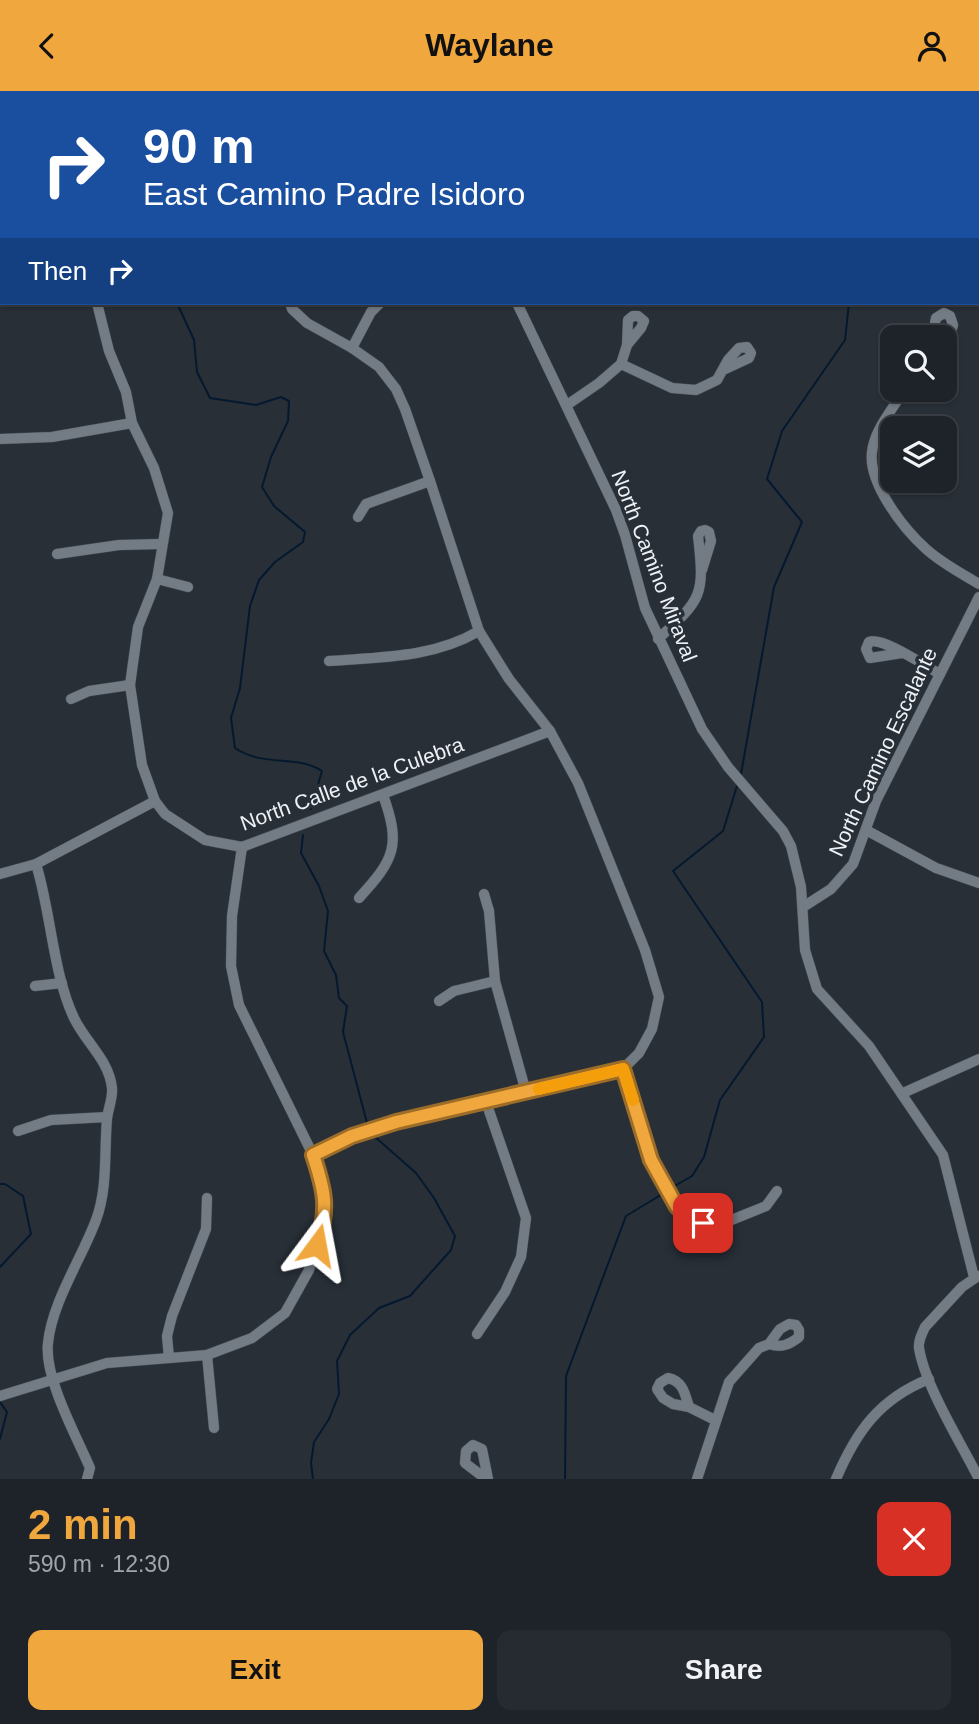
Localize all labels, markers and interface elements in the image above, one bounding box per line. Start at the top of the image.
icon: back [28,27,66,65]
text: Waylane [425,27,554,63]
icon: person [913,27,951,65]
icon: right [28,119,119,210]
text: 90 m [143,119,255,173]
text: East Camino Padre Isidoro [143,176,525,212]
icon: right [101,252,139,290]
text: Then [28,256,87,286]
map controls [880,325,957,493]
button: search [880,325,957,402]
button: layers [880,416,957,493]
street label: North Camino Miraval [607,467,702,665]
street label: North Camino Escalante [824,644,941,860]
street label: North Calle de la Culebra [237,732,467,835]
pin [673,1193,733,1253]
icon: arrive [684,1204,722,1242]
position arrow [280,1208,354,1282]
text: 2 min [28,1501,138,1548]
button: close [877,1502,951,1576]
text: 590 m · 12:30 [28,1551,170,1577]
button: Exit [28,1630,483,1710]
button: Share [497,1630,951,1710]

